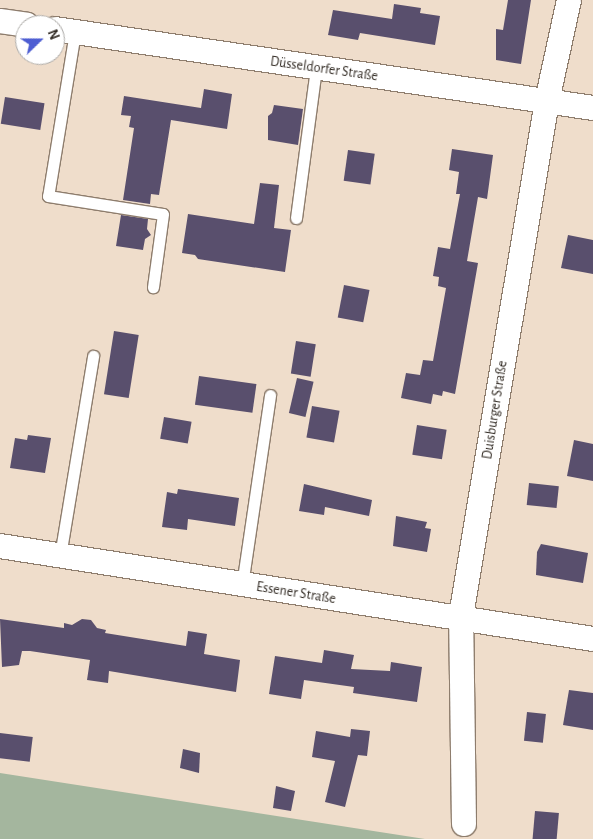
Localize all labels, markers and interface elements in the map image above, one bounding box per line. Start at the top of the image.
north arrow [15,15,65,65]
text: N [45,28,61,42]
street label: Düsseldorfer Straße [269,53,379,85]
street label: Duisburger Straße [479,359,511,461]
street label: Essener Straße [255,578,337,608]

